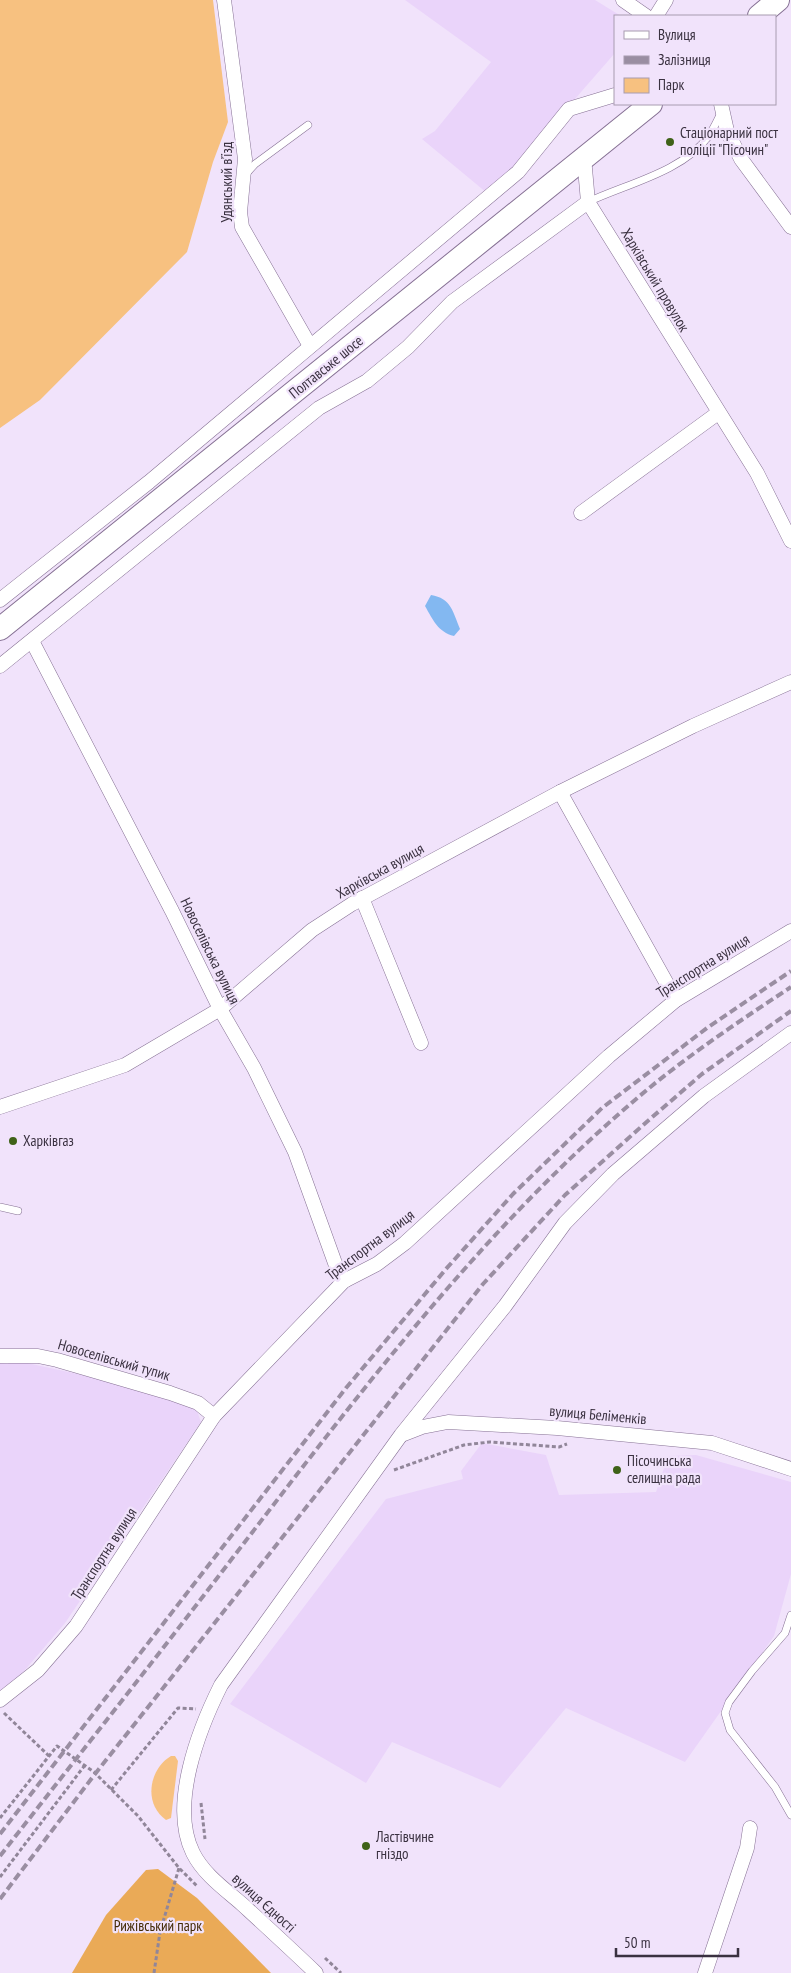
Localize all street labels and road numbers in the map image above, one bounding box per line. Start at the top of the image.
street label: Удянський в’їзд [217,141,236,222]
street label: Харківський провулок [617,224,694,335]
street label: Полтавське шосе [285,331,367,402]
street label: Харківська вулиця [332,838,427,903]
street label: Новоселівська вулиця [176,894,245,1007]
street label: Транспортна вулиця [653,929,753,1002]
street label: Транспортна вулиця [322,1205,418,1284]
street label: Новоселівський тупик [56,1334,173,1385]
street label: вулиця Беліменків [549,1401,647,1428]
street label: Транспортна вулиця [67,1504,141,1603]
street label: вулиця Єдності [228,1869,300,1936]

